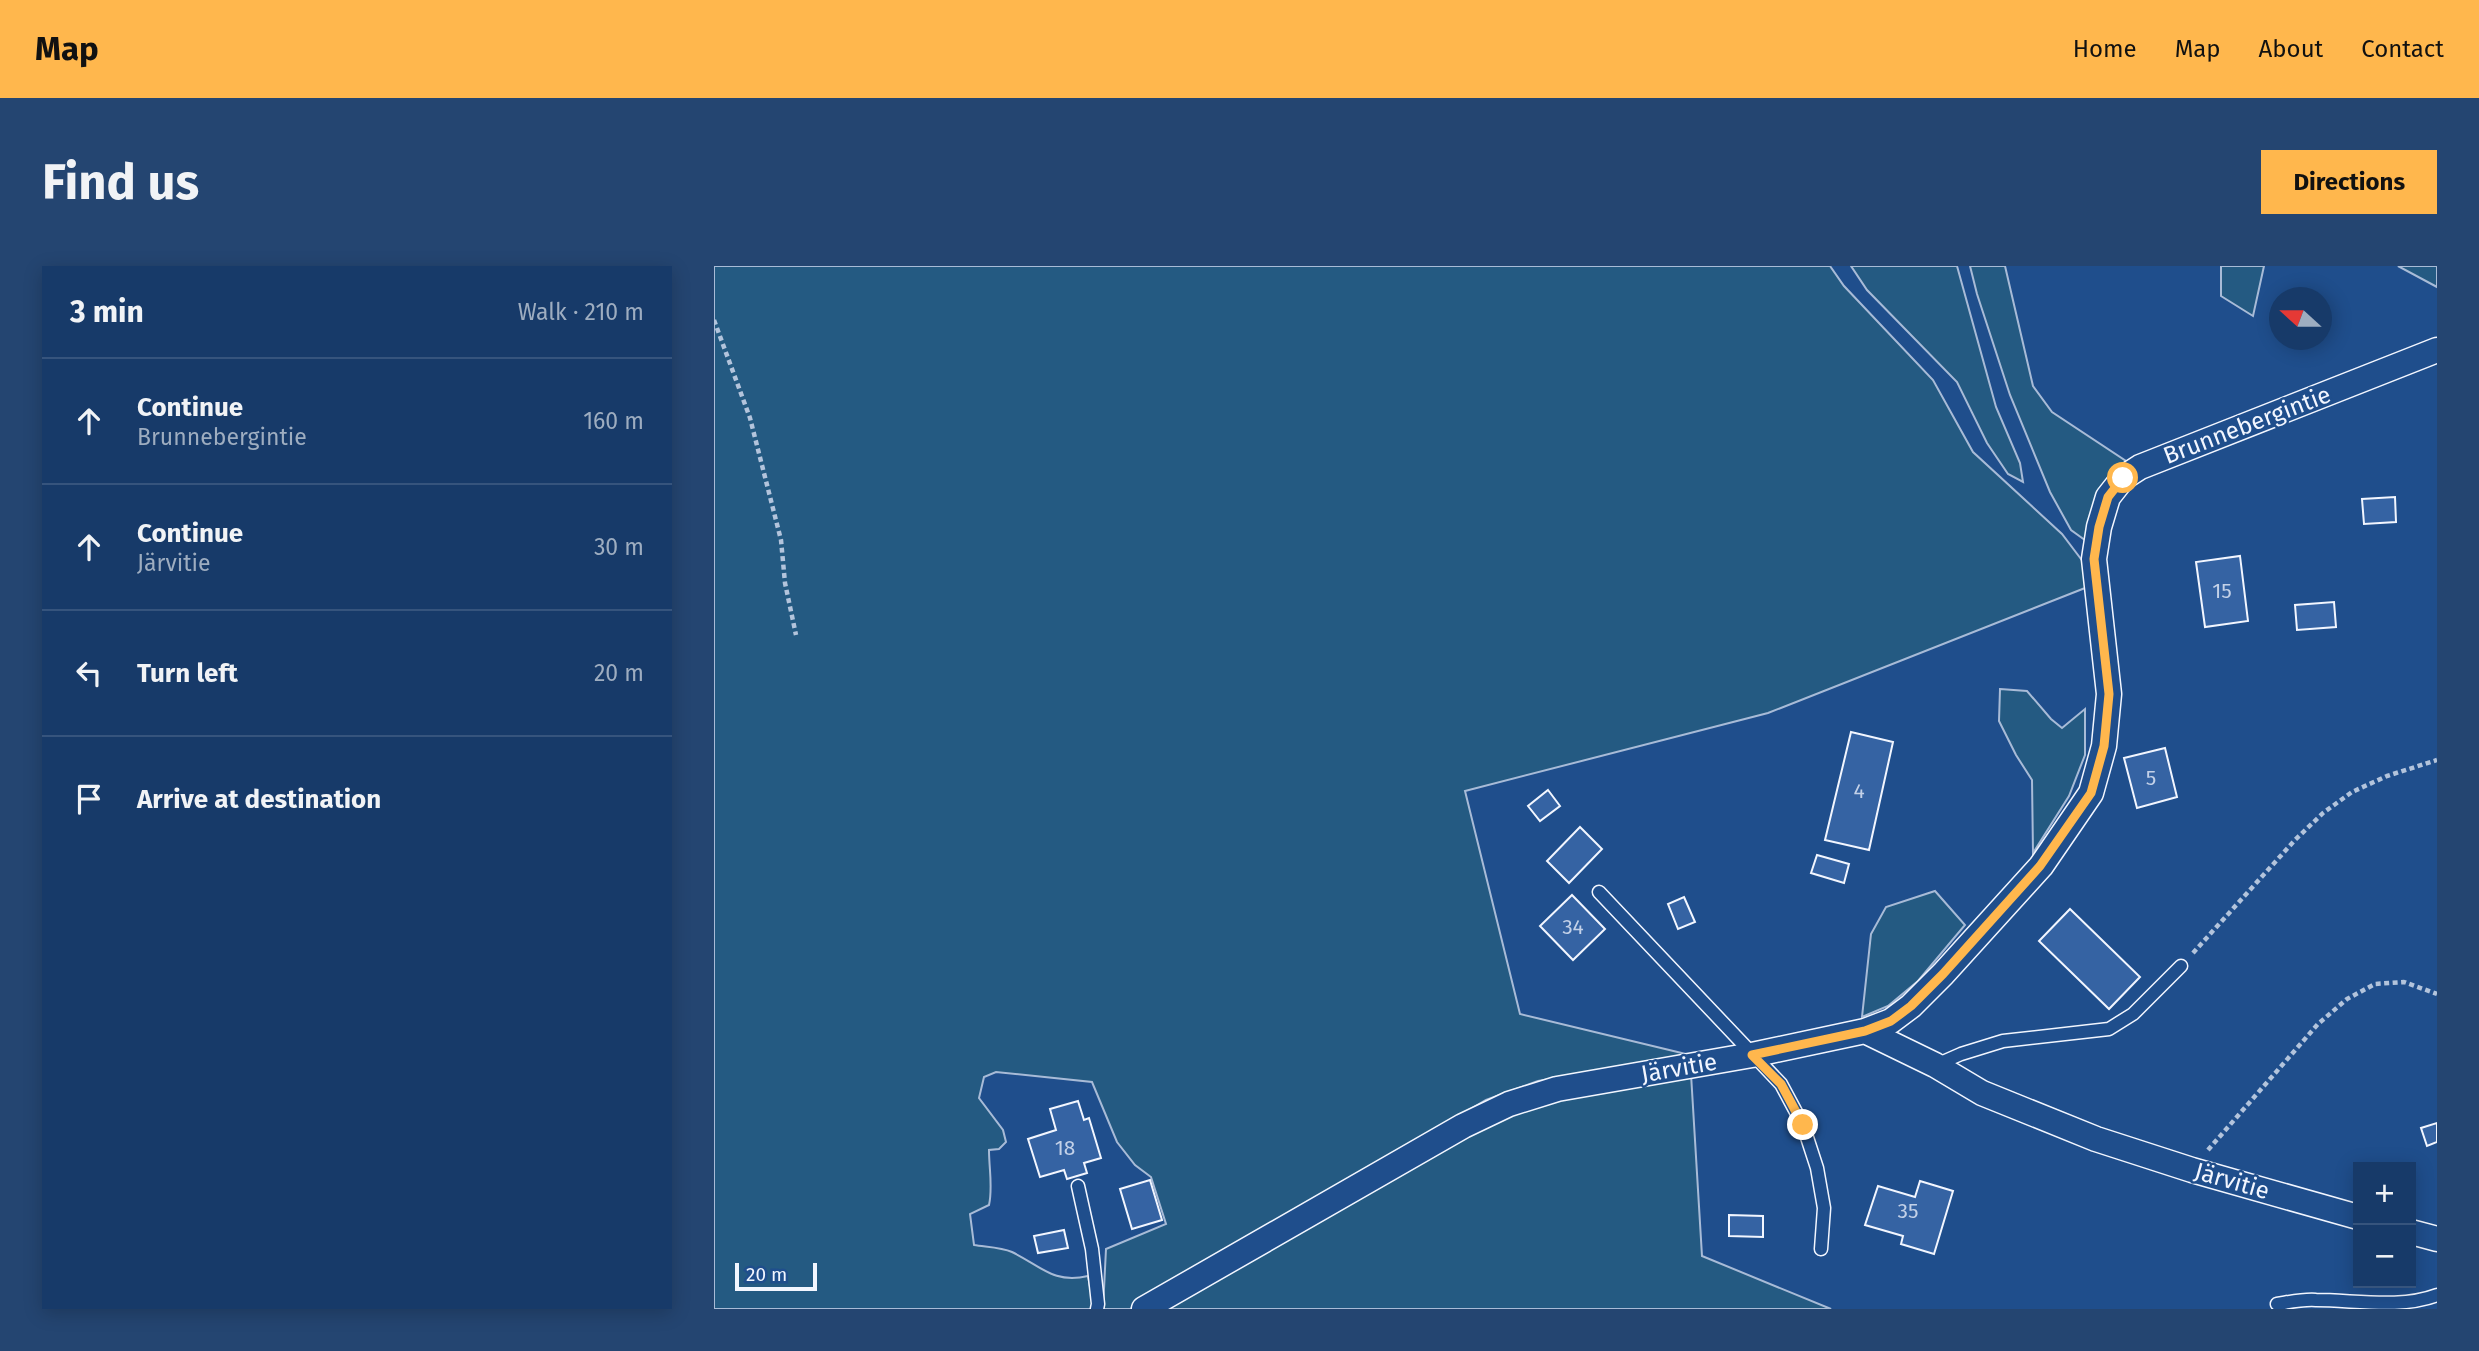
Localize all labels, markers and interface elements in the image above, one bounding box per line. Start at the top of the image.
text: Map [35,29,99,69]
text: Home [2073,35,2137,63]
text: Map [2175,35,2221,63]
text: About [2259,35,2323,63]
text: Contact [2361,35,2444,63]
button: Directions [2261,150,2437,214]
text: Find us [42,153,199,212]
north arrow [2269,287,2332,350]
text: 3 min [70,294,144,330]
text: Walk · 210 m [518,298,644,326]
street label: Brunnebergintie [2159,380,2335,470]
text: Continue [137,392,243,423]
icon: ahead [70,402,108,440]
text: 160 m [583,407,644,435]
text: Brunnebergintie [137,423,307,451]
route start [2107,462,2138,493]
text: Continue [137,518,243,549]
icon: ahead [70,528,108,566]
text: 30 m [594,533,644,561]
text: Järvitie [137,549,211,577]
house number: 15 [2212,578,2232,604]
icon: left [70,654,108,692]
text: Turn left [137,658,238,689]
text: 20 m [594,659,644,687]
house number: 5 [2146,765,2156,791]
house number: 4 [1853,778,1865,804]
icon: arrive [70,780,108,818]
text: Arrive at destination [137,784,381,815]
house number: 34 [1562,914,1584,940]
street label: Järvitie [1639,1048,1719,1088]
route end [1787,1109,1818,1140]
house number: 18 [1055,1135,1075,1161]
street label: Järvitie [2191,1157,2273,1205]
map controls [2353,1162,2416,1288]
button: + [2353,1162,2416,1225]
house number: 35 [1898,1198,1919,1224]
button: − [2353,1225,2416,1288]
scale bar [735,1260,817,1292]
text: 20 m [746,1263,787,1286]

